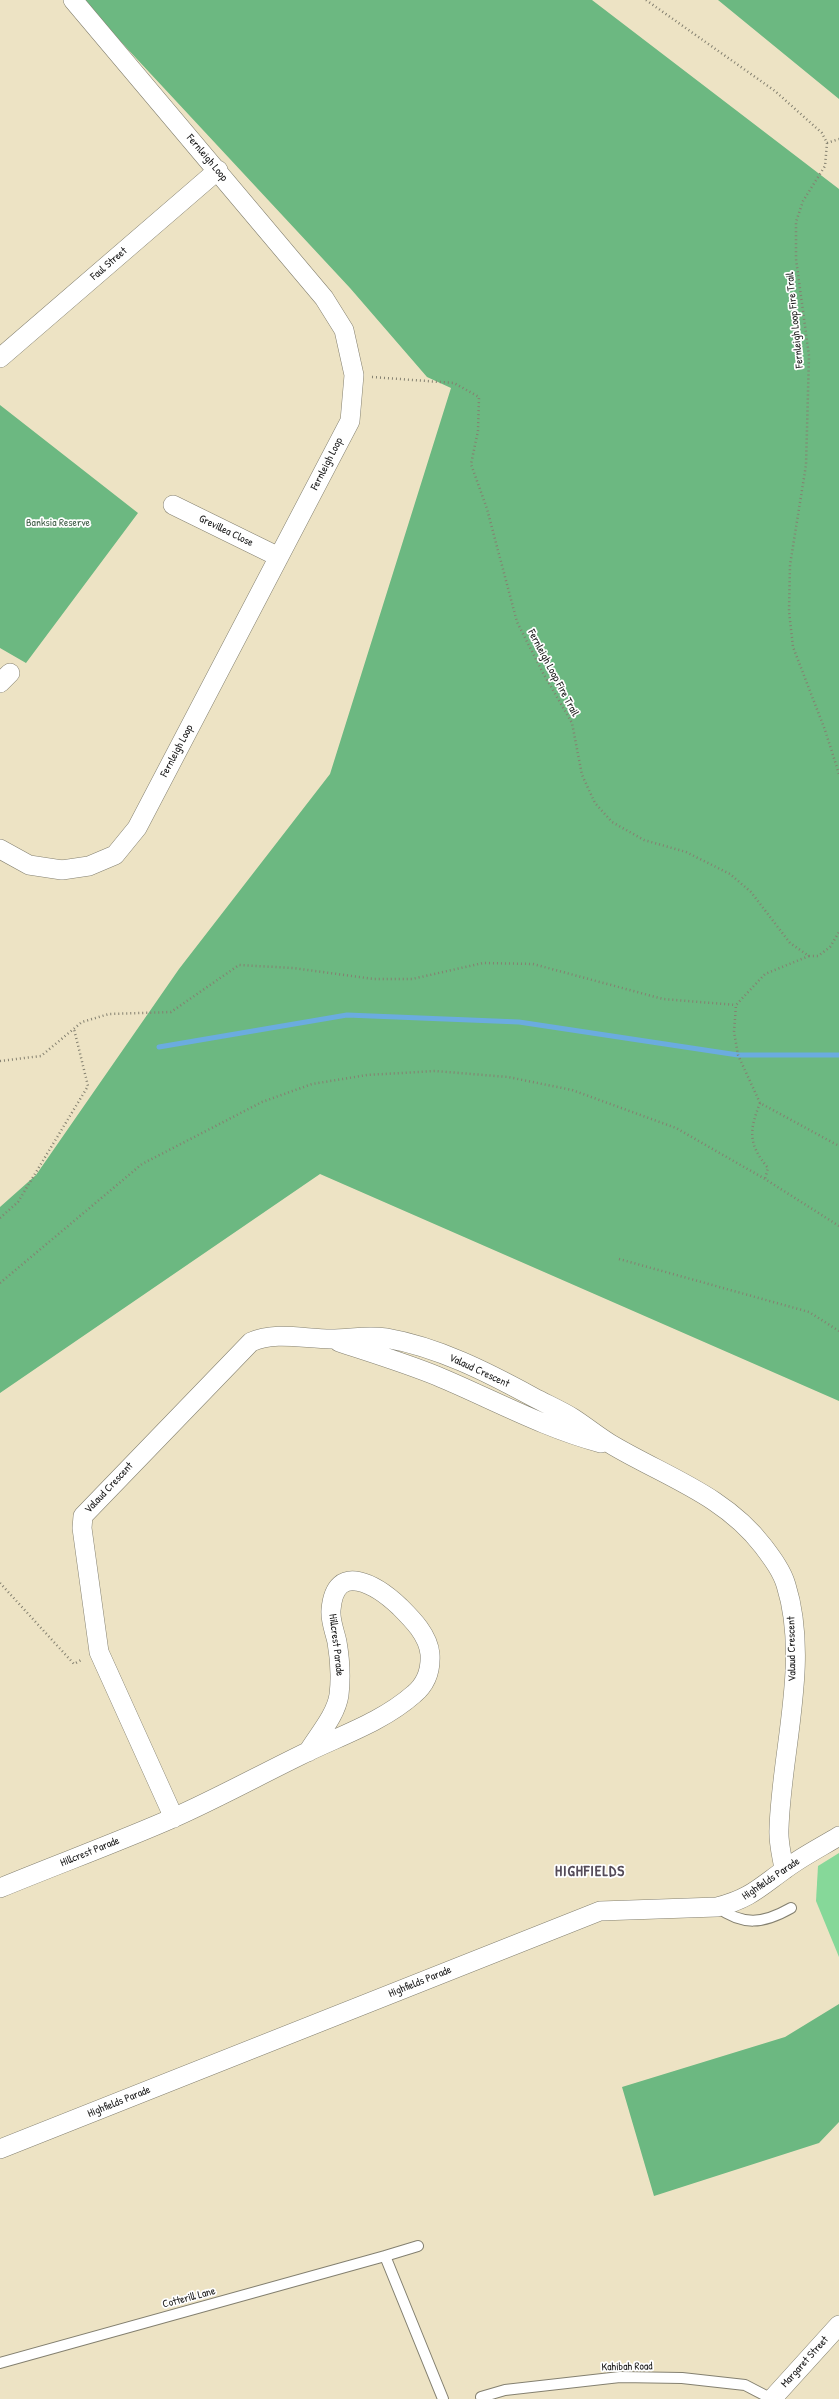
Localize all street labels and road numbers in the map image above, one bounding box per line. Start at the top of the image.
street label: Fernleigh Loop [184,132,230,184]
street label: Faul Street [88,245,130,283]
street label: Fernleigh Loop Fire Trail [783,271,807,369]
street label: Fernleigh Loop [308,436,346,492]
street label: Grevillea Close [197,512,255,550]
street label: Fernleigh Loop Fire Trail [525,627,581,719]
street label: Fernleigh Loop [158,723,196,779]
street label: Valaud Crescent [447,1351,511,1391]
street label: Valaud Crescent [82,1460,136,1516]
street label: Hillcrest Parade [326,1613,346,1677]
street label: Valaud Crescent [785,1616,799,1682]
street label: Hillcrest Parade [59,1834,121,1870]
street label: Highfields Parade [740,1855,802,1903]
street label: Highfields Parade [387,1963,453,2001]
street label: Highfields Parade [86,2083,152,2121]
street label: Cotterill Lane [161,2285,217,2311]
street label: Margaret Street [778,2333,832,2391]
street label: Kahibah Road [601,2360,653,2374]

